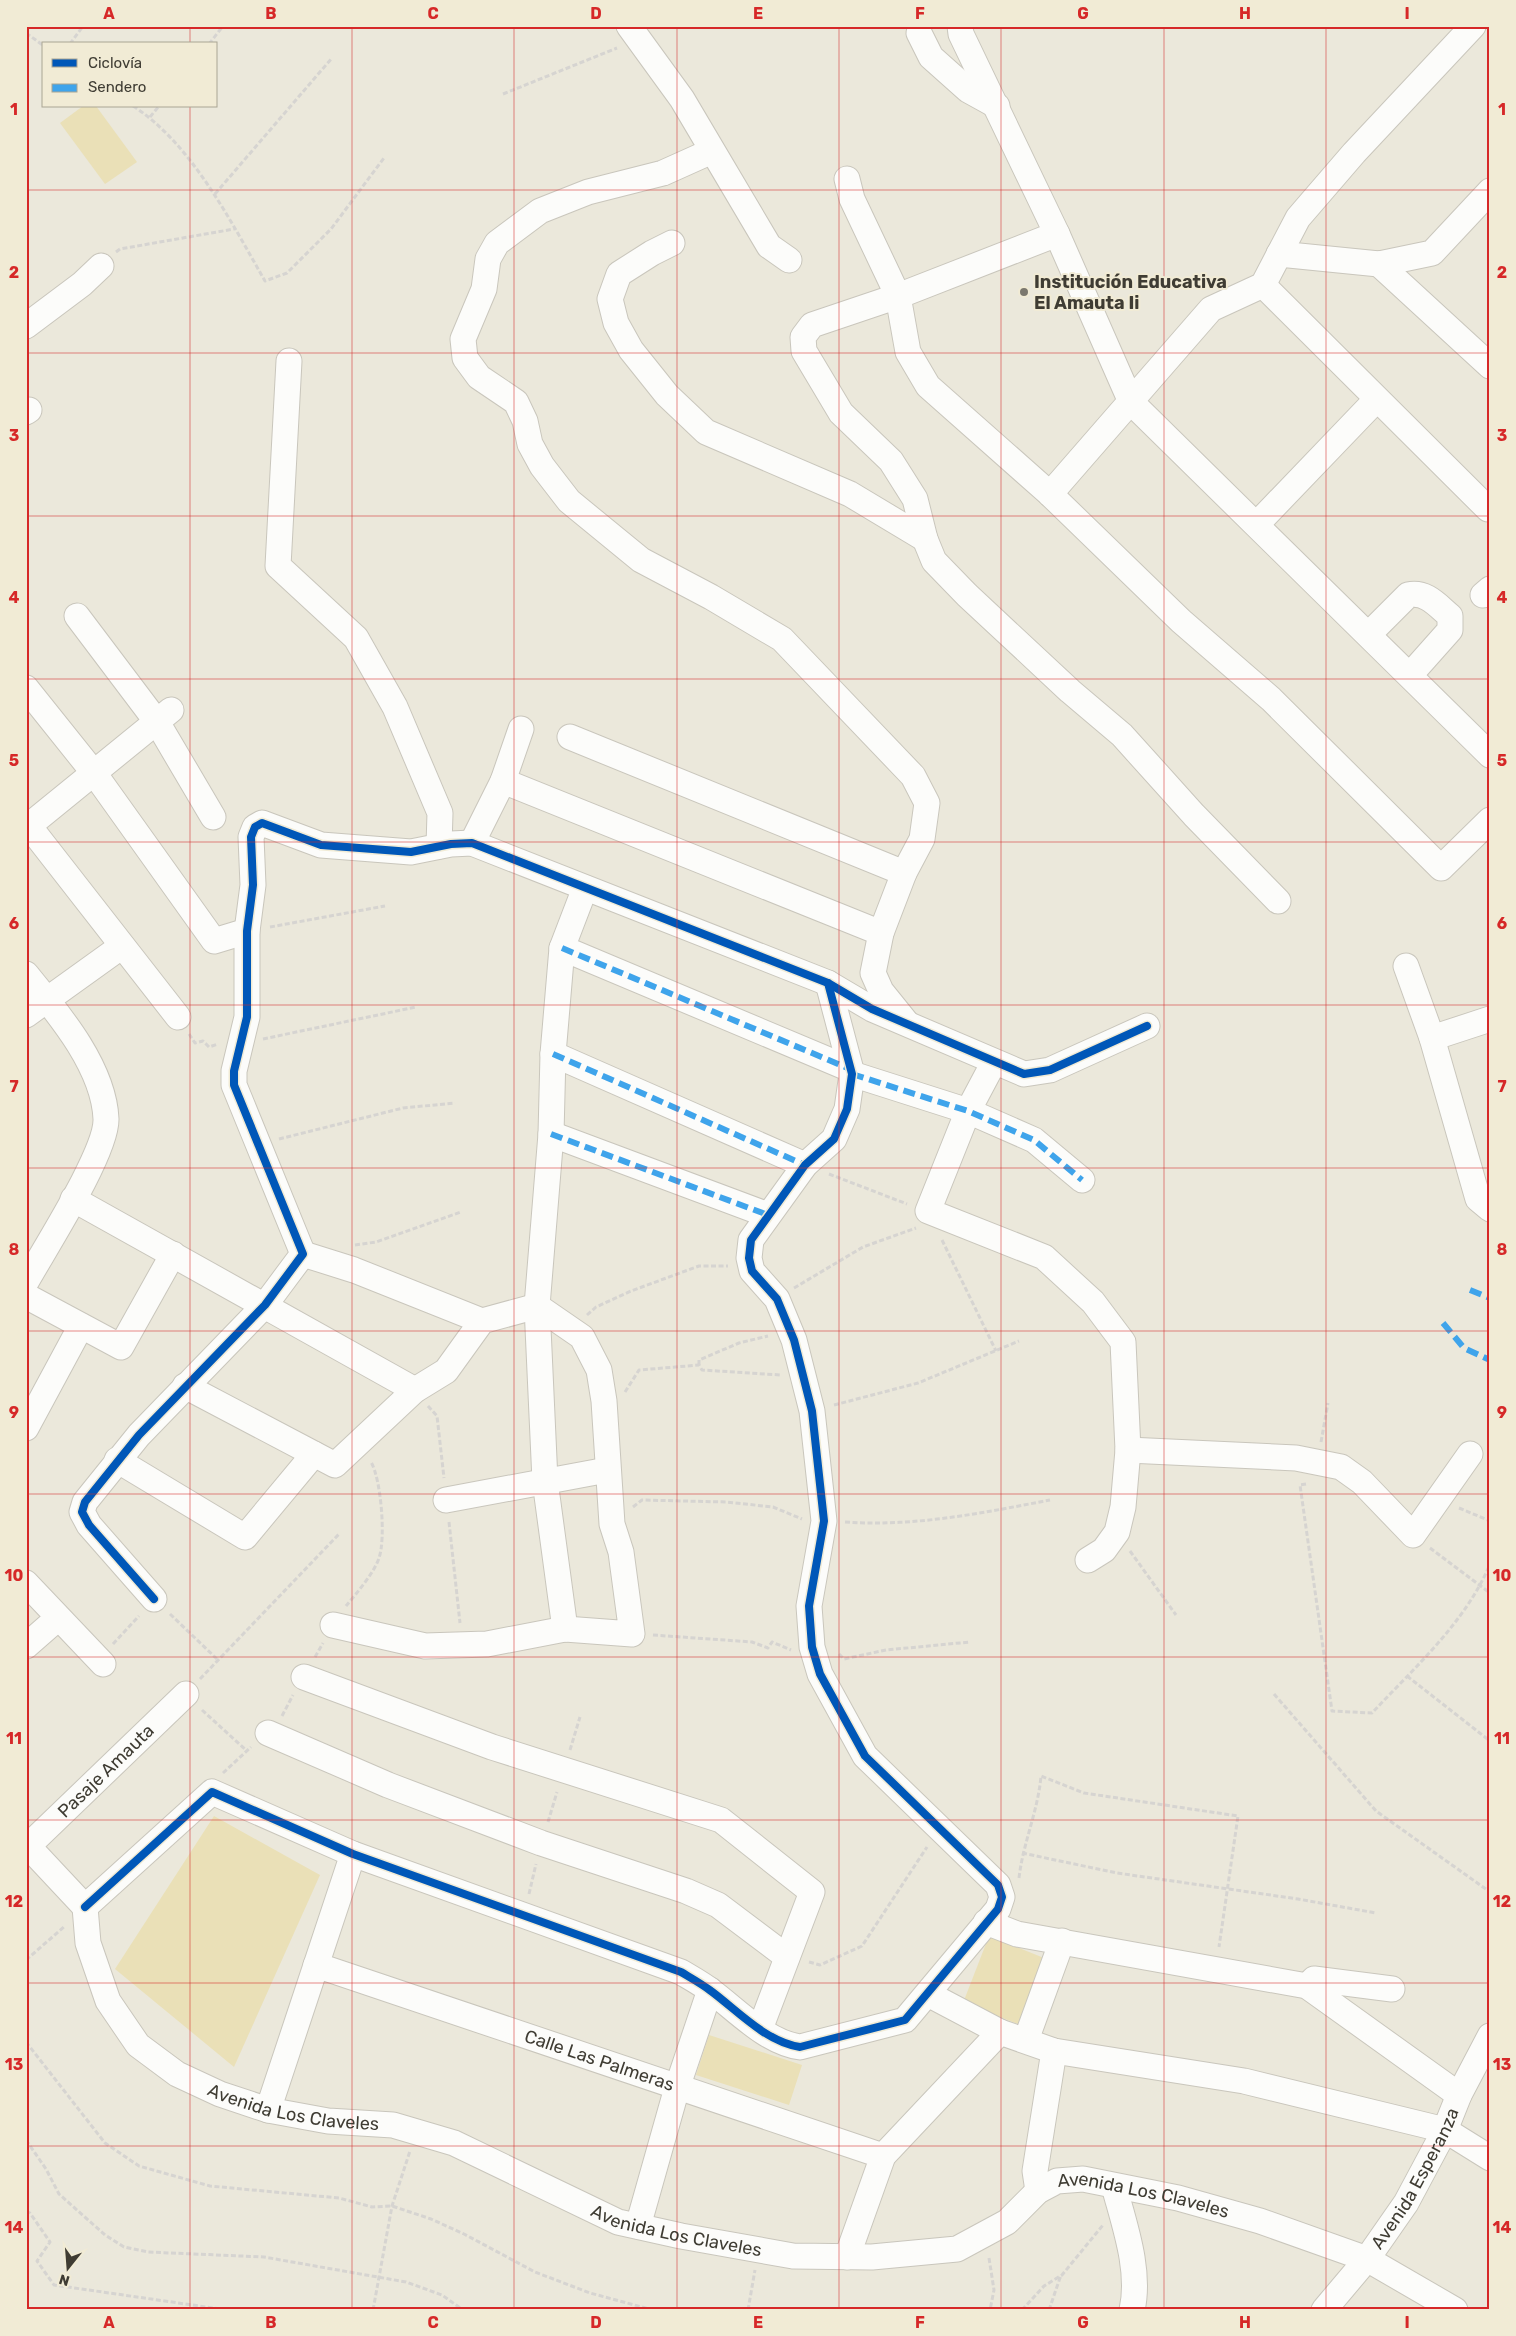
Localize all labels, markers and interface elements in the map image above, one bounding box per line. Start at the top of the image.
text: A [103,4,115,23]
text: B [265,4,277,23]
text: C [427,4,439,23]
text: D [590,4,602,23]
text: E [753,4,763,23]
text: F [915,4,925,23]
text: G [1077,4,1089,23]
text: H [1239,4,1251,23]
text: I [1404,4,1410,23]
legend [42,42,218,108]
text: Ciclovía [88,54,142,72]
text: Sendero [88,78,146,96]
text: 1 [10,100,18,119]
text: 1 [1498,100,1506,119]
text: 2 [9,263,19,282]
text: 2 [1497,263,1507,282]
place label: Institución Educativa El Amauta Ii [1034,271,1227,314]
marker: Institución Educativa El Amauta Ii [1018,286,1030,298]
text: 3 [9,426,19,445]
text: 3 [1497,426,1507,445]
text: 4 [9,588,20,607]
text: 4 [1497,588,1508,607]
text: 5 [9,751,19,770]
text: 5 [1497,751,1507,770]
text: 6 [9,914,19,933]
text: 6 [1497,914,1507,933]
text: 7 [9,1077,19,1096]
text: 7 [1497,1077,1507,1096]
text: 8 [9,1240,20,1259]
text: 8 [1497,1240,1508,1259]
text: 9 [9,1403,19,1422]
text: 9 [1497,1403,1507,1422]
text: 10 [5,1566,24,1585]
text: 10 [1493,1566,1512,1585]
street label: Pasaje Amauta [53,1720,159,1822]
text: 11 [6,1729,22,1748]
text: 11 [1494,1729,1510,1748]
text: 12 [5,1892,23,1911]
text: 12 [1493,1892,1511,1911]
street label: Calle Las Palmeras [522,2025,677,2096]
text: 13 [5,2055,23,2074]
text: 13 [1493,2055,1511,2074]
street label: Avenida Los Claveles [204,2079,380,2135]
street label: Avenida Esperanza [1366,2105,1464,2253]
street label: Avenida Los Claveles [1057,2167,1232,2223]
street label: Avenida Los Claveles [587,2200,764,2261]
text: 14 [5,2218,24,2237]
text: 14 [1493,2218,1512,2237]
north arrow [42,2244,92,2294]
text: N [57,2270,72,2290]
text: A [103,2313,115,2332]
text: B [265,2313,277,2332]
text: C [427,2313,439,2332]
text: D [590,2313,602,2332]
text: E [753,2313,763,2332]
text: F [915,2313,925,2332]
text: G [1077,2313,1089,2332]
text: H [1239,2313,1251,2332]
text: I [1404,2313,1410,2332]

